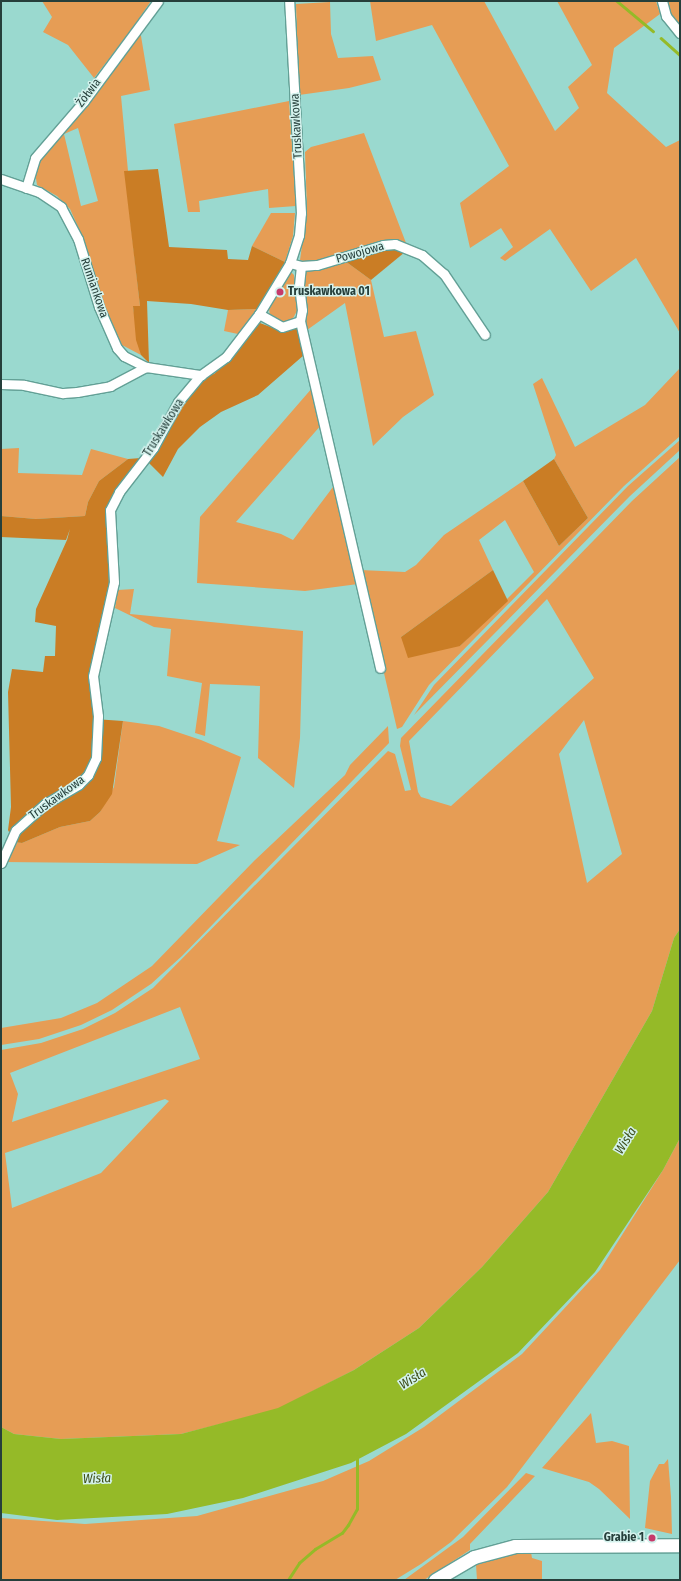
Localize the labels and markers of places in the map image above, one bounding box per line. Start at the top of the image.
place label: Truskawkowa 01 [288,285,370,299]
marker: Truskawkowa 01 [275,287,285,297]
place label: Grabie 1 [604,1531,644,1545]
marker: Grabie 1 [647,1533,657,1543]

